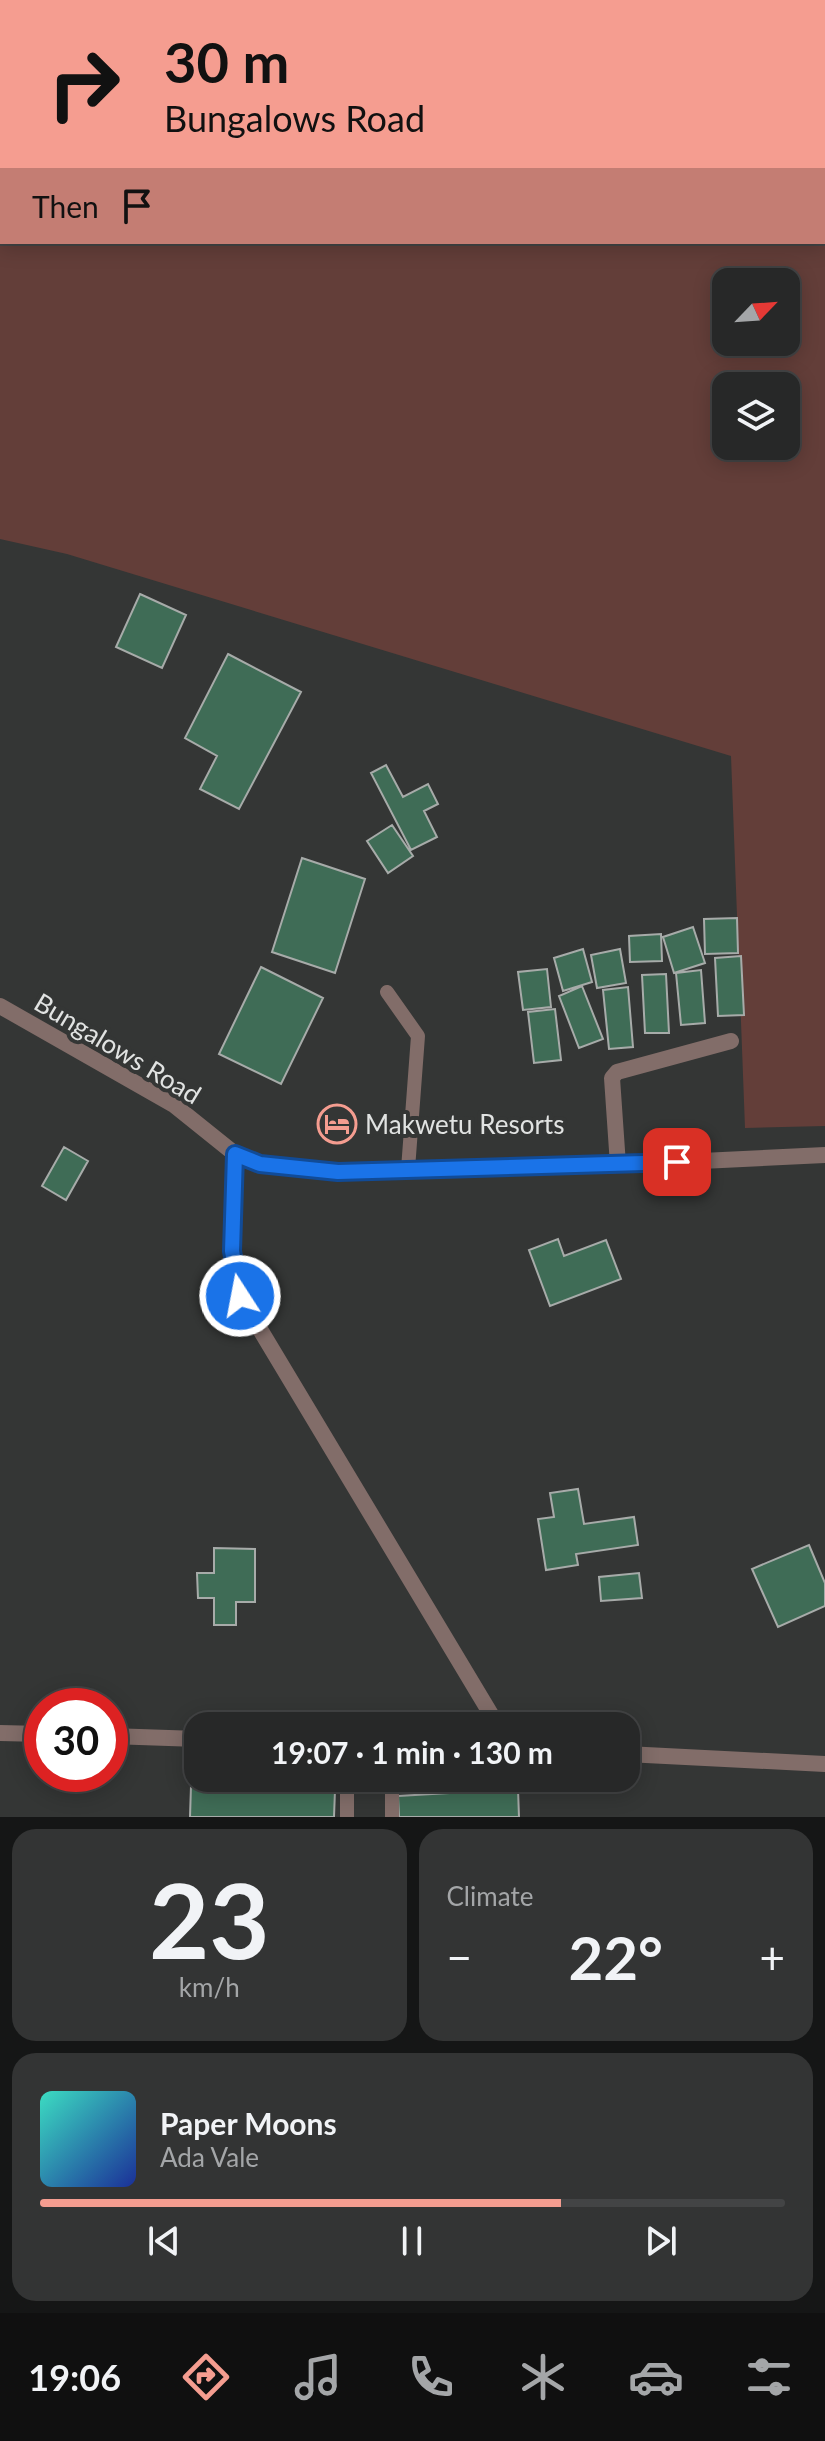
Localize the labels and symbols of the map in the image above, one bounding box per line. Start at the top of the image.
north arrow [712,268,800,356]
street label: Bungalows Road [29,986,207,1110]
hotel icon: Makwetu Resorts [316,1103,358,1145]
place label: Makwetu Resorts [365,1108,564,1140]
pin [643,1128,711,1196]
position arrow [198,1254,282,1338]
speed limit sign: 30 [24,1688,128,1792]

